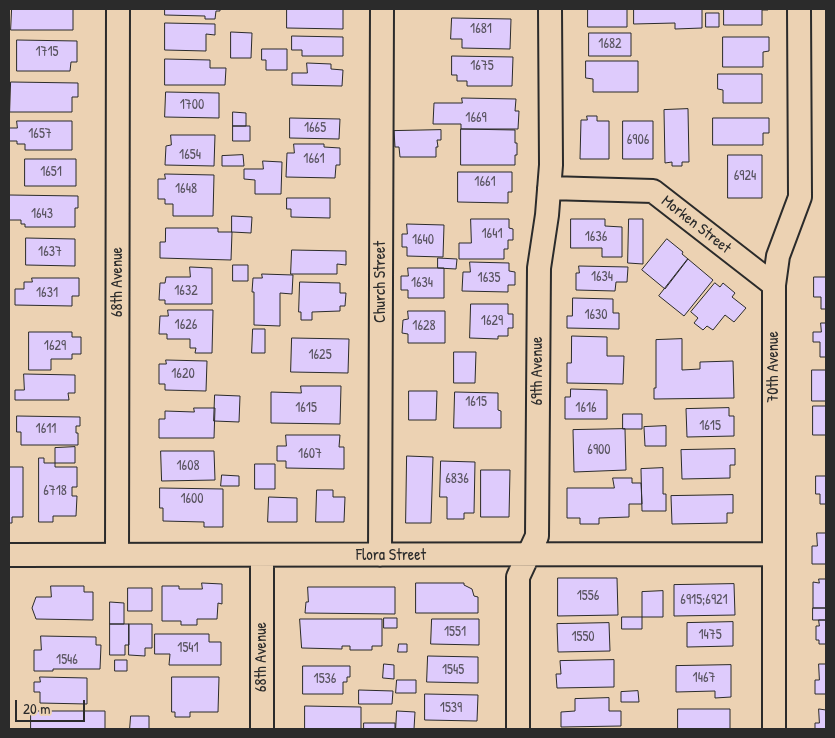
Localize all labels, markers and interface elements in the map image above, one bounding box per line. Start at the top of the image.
house number: 1681 [470,21,492,37]
house number: 1682 [598,36,622,52]
house number: 1715 [35,44,59,60]
house number: 1675 [470,58,494,74]
house number: 1700 [180,97,204,113]
house number: 1669 [465,110,487,126]
house number: 1665 [304,120,326,136]
house number: 1657 [28,126,52,142]
house number: 6906 [627,132,649,148]
house number: 1654 [179,147,201,163]
house number: 1661 [303,151,325,167]
house number: 1651 [40,164,62,180]
house number: 6924 [734,168,756,184]
house number: 1661 [474,174,496,190]
house number: 1648 [175,181,197,197]
street label: Morken Street [657,192,735,258]
house number: 1643 [31,206,53,222]
house number: 1641 [482,226,502,242]
house number: 1636 [585,229,607,245]
house number: 1640 [412,232,434,248]
street label: Church Street [371,241,391,323]
house number: 1637 [38,244,62,260]
street label: 68th Avenue [108,247,128,317]
house number: 1634 [591,269,613,285]
house number: 1635 [478,270,500,286]
house number: 1634 [411,275,433,291]
house number: 1632 [174,283,198,299]
house number: 1631 [36,285,58,301]
house number: 1630 [584,307,608,323]
house number: 1629 [481,313,503,329]
house number: 1626 [175,317,197,333]
house number: 1628 [412,318,436,334]
street label: 70th Avenue [764,331,784,403]
street label: 69th Avenue [528,337,548,405]
house number: 1629 [44,338,66,354]
house number: 1625 [308,347,332,363]
house number: 1620 [171,366,195,382]
house number: 1615 [465,394,487,410]
house number: 1615 [295,400,317,416]
house number: 1616 [575,400,597,416]
house number: 1615 [699,418,721,434]
house number: 1611 [36,421,56,437]
house number: 6900 [587,442,611,458]
house number: 1607 [298,446,322,462]
house number: 1608 [176,458,200,474]
house number: 6836 [445,471,469,487]
house number: 6718 [43,483,67,499]
house number: 1600 [180,491,204,507]
street label: Flora Street [356,546,426,566]
house number: 1556 [577,588,599,604]
house number: 6915;6921 [680,592,728,608]
street label: 68th Avenue [252,622,272,692]
house number: 1551 [444,624,466,640]
house number: 1475 [698,627,722,643]
house number: 1550 [571,629,595,645]
house number: 1541 [177,640,199,656]
house number: 1546 [56,652,78,668]
house number: 1545 [442,662,464,678]
house number: 1467 [693,670,715,686]
house number: 1536 [314,671,336,687]
scale bar [18,690,88,722]
text: 20 m [23,698,50,719]
house number: 1539 [440,700,462,716]

